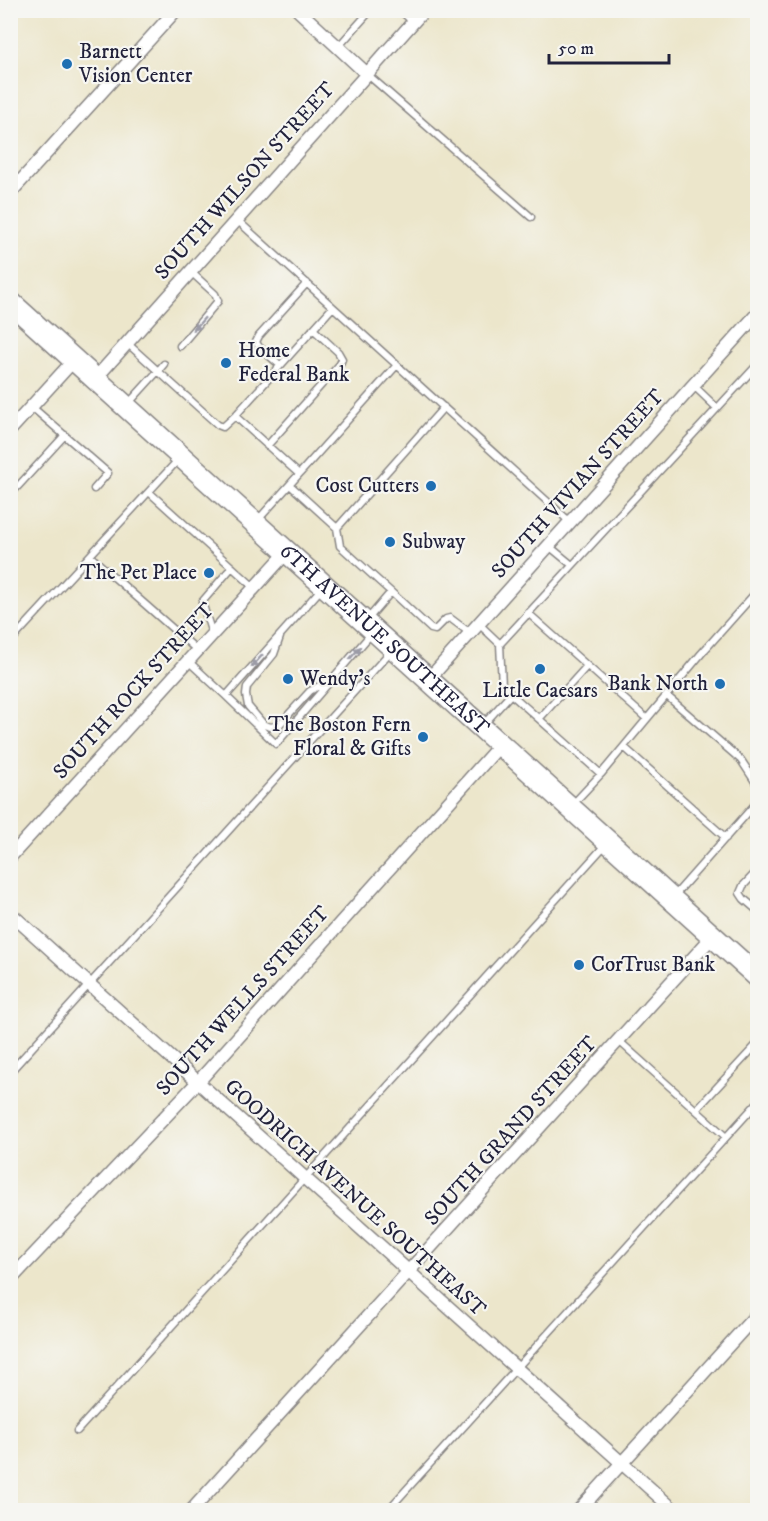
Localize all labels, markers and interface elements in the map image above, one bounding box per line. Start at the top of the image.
scale bar [549,27,669,65]
text: 50 m [558,38,594,60]
place label: Barnett Vision Center [78,39,193,89]
marker: Barnett Vision Center [60,57,74,71]
street label: SOUTH WILSON STREET [149,77,341,285]
one-way arrow [193,316,206,331]
place label: Home Federal Bank [238,338,350,388]
marker: Home Federal Bank [219,356,233,370]
street label: SOUTH VIVIAN STREET [486,384,670,584]
place label: Cost Cutters [315,473,419,499]
marker: Cost Cutters [424,479,438,493]
place label: Subway [402,529,466,555]
marker: Subway [383,535,397,549]
street label: 6TH AVENUE SOUTHEAST [274,538,495,741]
place label: The Pet Place [80,560,197,586]
marker: The Pet Place [202,566,216,580]
street label: SOUTH ROCK STREET [48,597,220,785]
one-way arrow [348,646,361,661]
one-way arrow [251,653,264,668]
marker: Little Caesars [533,662,547,676]
place label: Wendy's [299,666,371,692]
place label: Bank North [607,671,708,697]
marker: Wendy's [281,672,295,686]
marker: Bank North [713,677,727,691]
place label: Little Caesars [482,678,598,704]
place label: The Boston Fern Floral & Gifts [268,712,411,762]
marker: The Boston Fern Floral & Gifts [416,730,430,744]
street label: SOUTH WELLS STREET [151,901,335,1101]
place label: CorTrust Bank [591,952,716,978]
marker: CorTrust Bank [572,958,586,972]
street label: SOUTH GRAND STREET [419,1031,603,1231]
street label: GOODRICH AVENUE SOUTHEAST [219,1074,491,1322]

